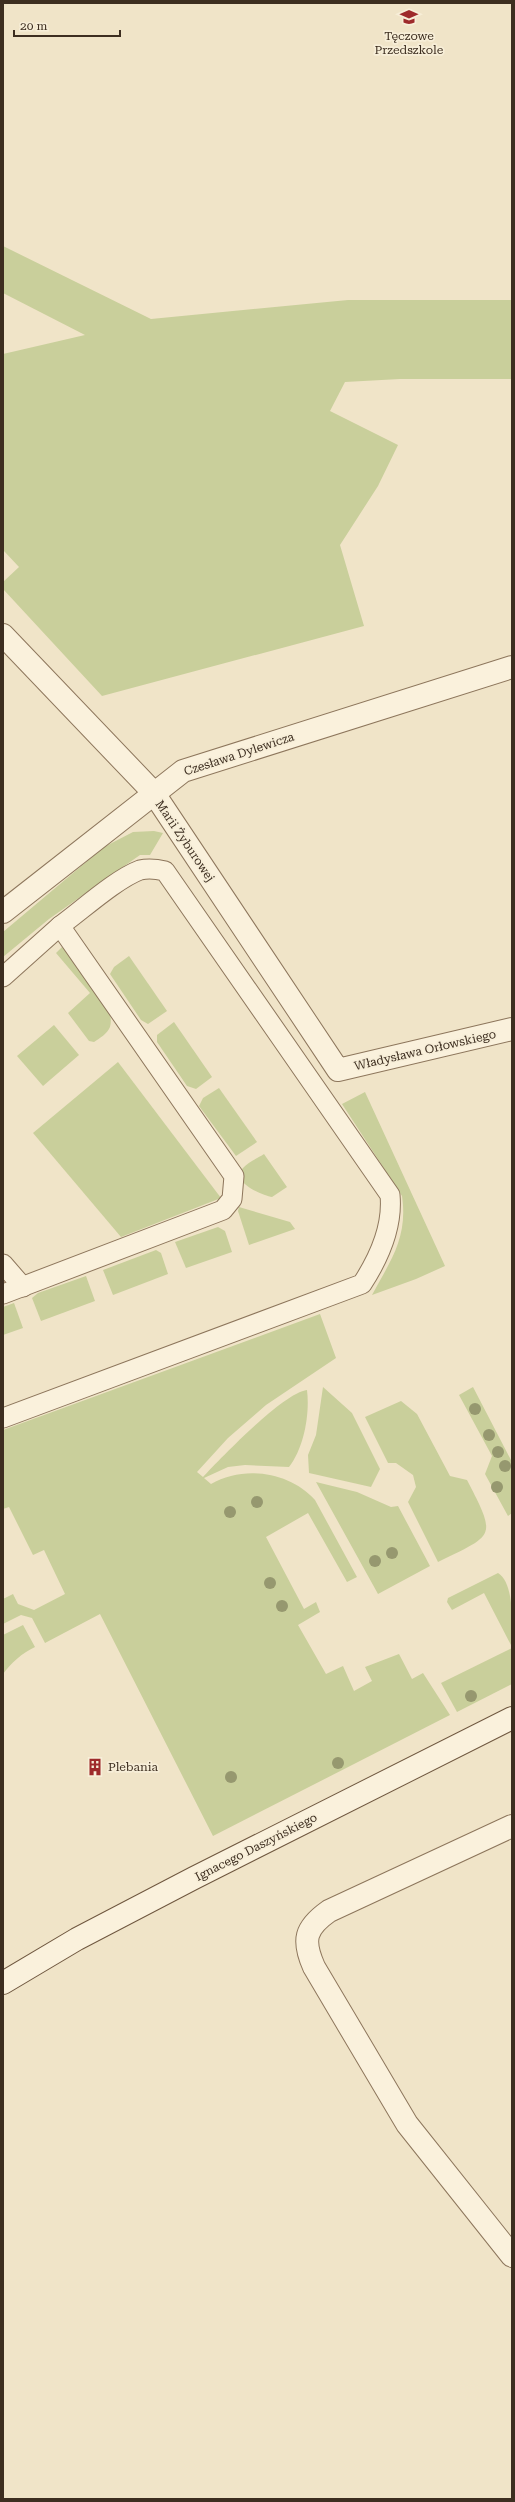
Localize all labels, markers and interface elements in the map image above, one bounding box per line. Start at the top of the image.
school or university icon: Tęczowe Przedszkole [399,7,419,27]
scale bar [14,12,120,38]
text: 20 m [20,19,47,33]
place label: Tęczowe Przedszkole [375,29,444,57]
street label: Czesława Dylewicza [182,729,296,778]
street label: Marii Żyburowej [153,798,217,884]
street label: Władysława Orłowskiego [353,1027,497,1073]
building icon: Plebania [85,1757,105,1777]
place label: Plebania [108,1760,159,1774]
street label: Ignacego Daszyńskiego [193,1810,319,1884]

